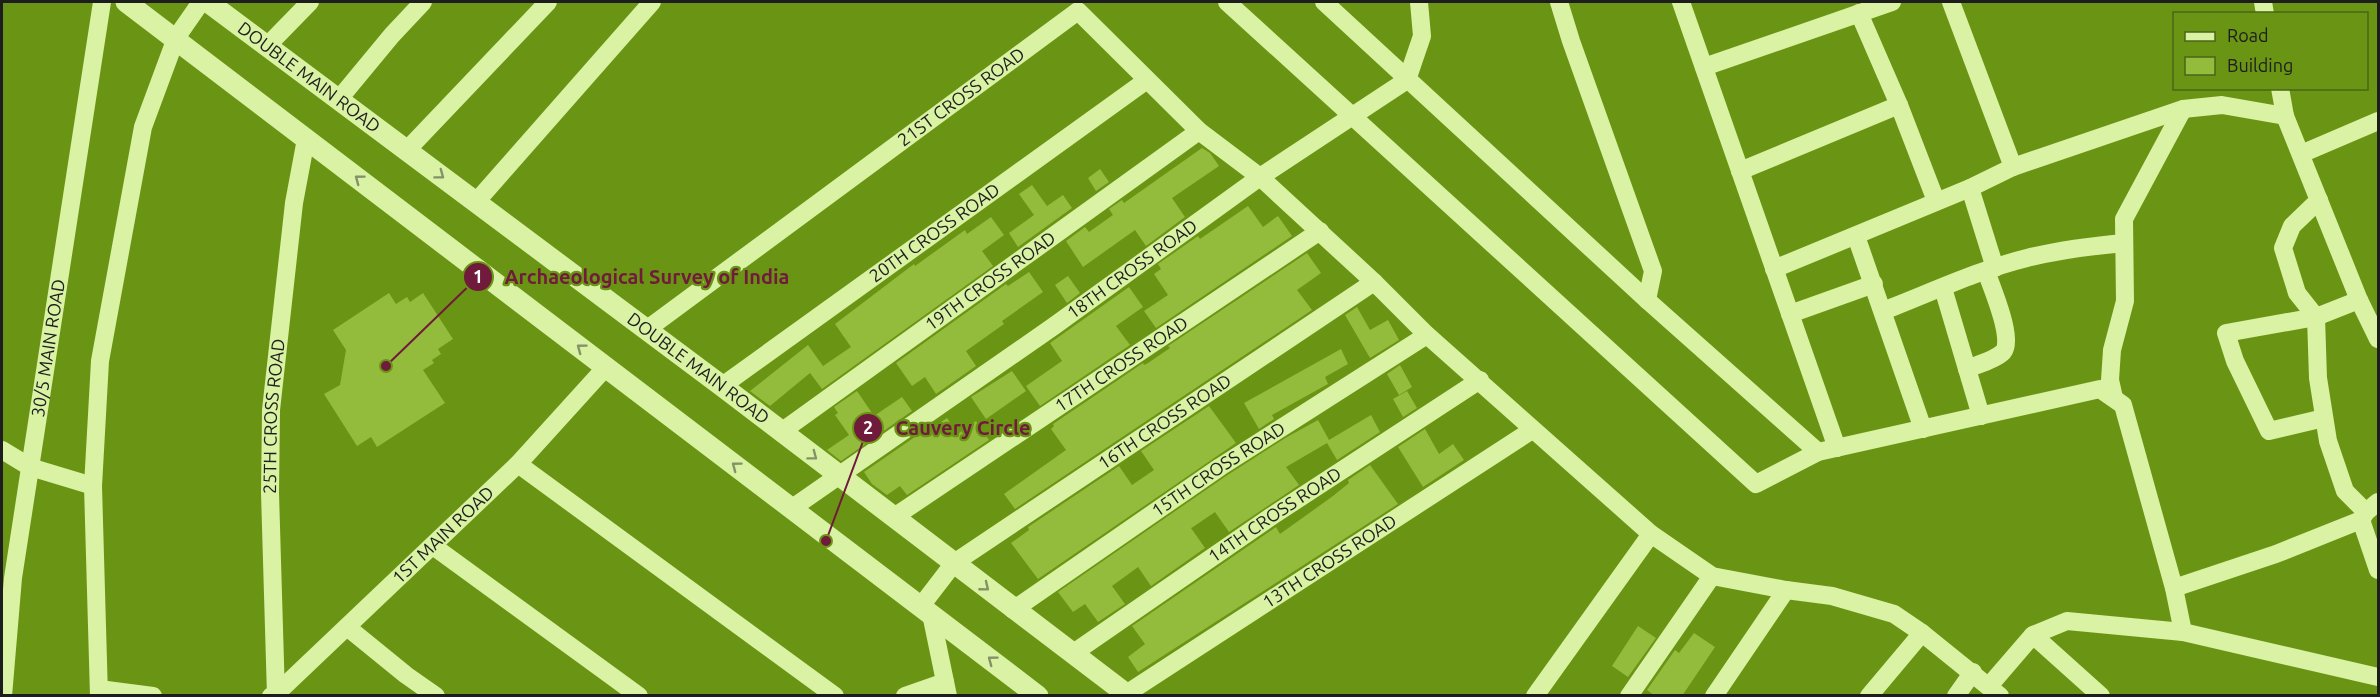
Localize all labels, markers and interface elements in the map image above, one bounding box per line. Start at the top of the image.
legend [2173,12,2368,90]
street label: DOUBLE MAIN ROAD [235,17,385,136]
text: Road [2227,25,2269,45]
street label: 21ST CROSS ROAD [893,43,1028,150]
text: Building [2227,55,2293,75]
one-way arrow [433,167,444,178]
one-way arrow [354,175,365,186]
street label: 20TH CROSS ROAD [865,179,1003,286]
street label: 18TH CROSS ROAD [1063,215,1201,322]
street label: 19TH CROSS ROAD [921,227,1059,334]
callout: Archaeological Survey of India [463,258,802,296]
text: Archaeological Survey of India [505,265,789,288]
text: 1 [473,266,483,286]
street label: 30/5 MAIN ROAD [27,277,68,419]
street label: DOUBLE MAIN ROAD [624,308,774,427]
street label: 17TH CROSS ROAD [1051,312,1191,415]
street label: 25TH CROSS ROAD [259,337,288,494]
one-way arrow [576,344,587,355]
street label: 16TH CROSS ROAD [1094,369,1235,473]
callout: Cauvery Circle [853,409,1043,447]
text: Cauvery Circle [895,416,1031,439]
text: 2 [863,417,873,437]
street label: 15TH CROSS ROAD [1148,417,1288,520]
one-way arrow [807,449,818,460]
one-way arrow [731,463,742,474]
street label: 14TH CROSS ROAD [1204,463,1345,566]
street label: 1ST MAIN ROAD [388,482,497,587]
street label: 13TH CROSS ROAD [1258,510,1400,612]
one-way arrow [978,580,989,591]
one-way arrow [987,656,998,667]

